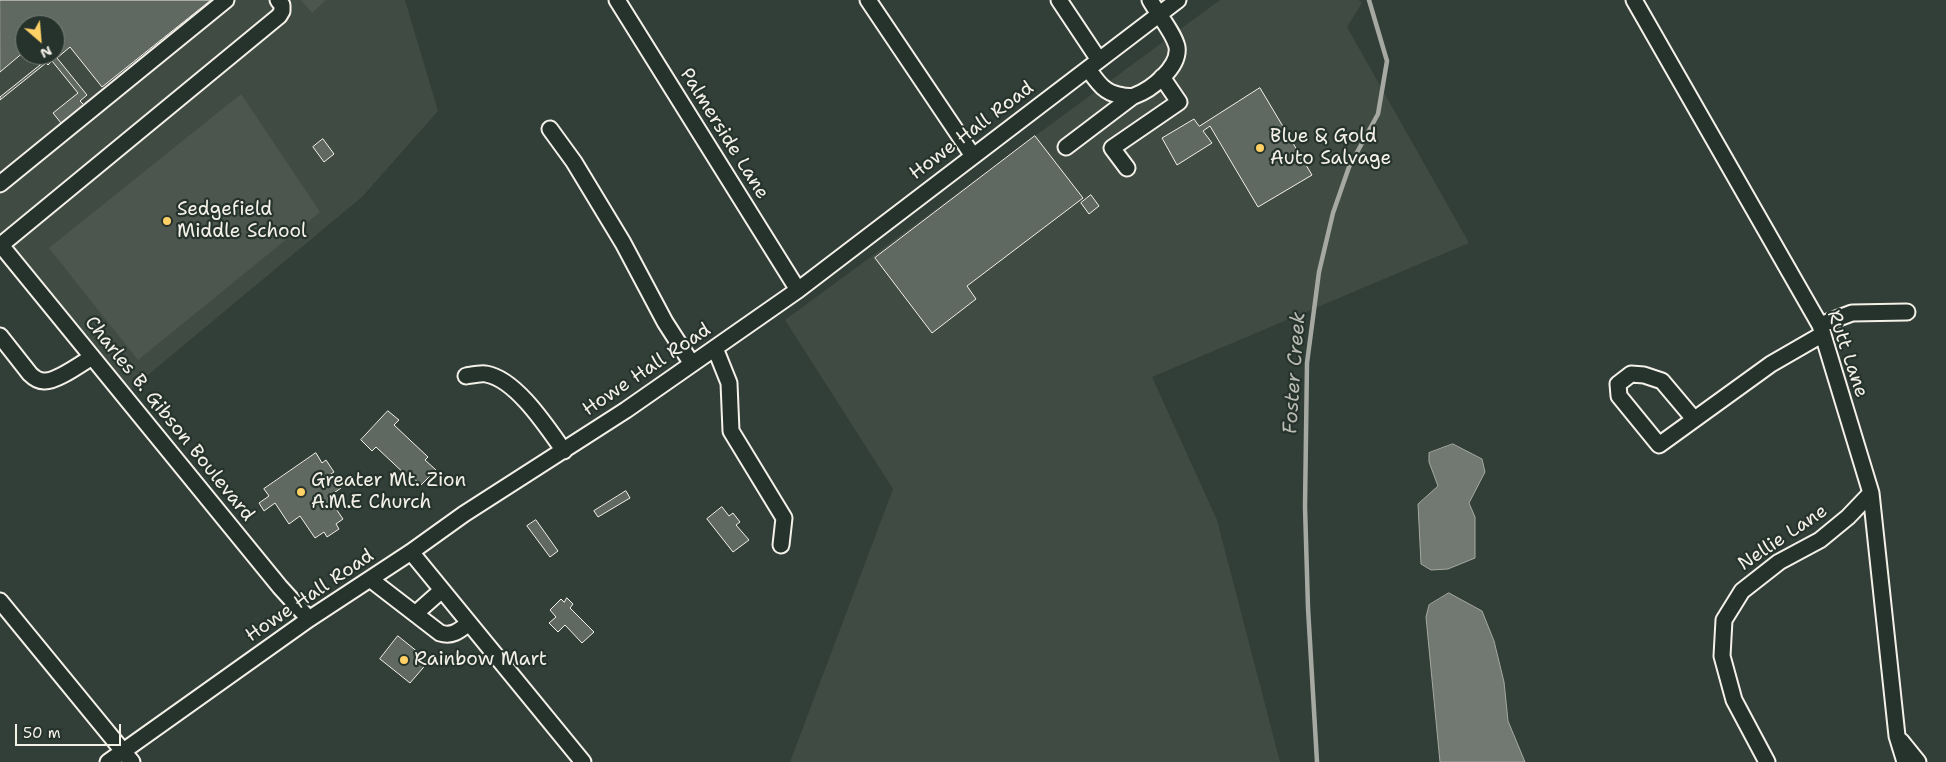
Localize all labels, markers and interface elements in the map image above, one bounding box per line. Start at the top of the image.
north arrow [15,15,65,65]
text: N [37,42,55,63]
street label: Palmerside Lane [675,64,773,204]
street label: Howe Hall Road [905,77,1039,185]
place label: Blue & Gold Auto Salvage [1270,126,1391,170]
marker: Blue & Gold Auto Salvage [1254,142,1266,154]
place label: Sedgefield Middle School [177,199,307,243]
marker: Sedgefield Middle School [161,215,173,227]
street label: Rutt Lane [1821,307,1873,401]
water label: Foster Creek [1279,311,1311,435]
street label: Charles B. Gibson Boulevard [79,312,259,526]
street label: Howe Hall Road [579,319,715,421]
place label: Greater Mt. Zion A.M.E Church [311,470,466,514]
marker: Greater Mt. Zion A.M.E Church [295,486,307,498]
street label: Nellie Lane [1734,500,1832,576]
street label: Howe Hall Road [242,545,378,647]
place label: Rainbow Mart [414,649,547,671]
marker: Rainbow Mart [398,654,410,666]
scale bar [18,714,124,746]
text: 50 m [23,723,61,743]

